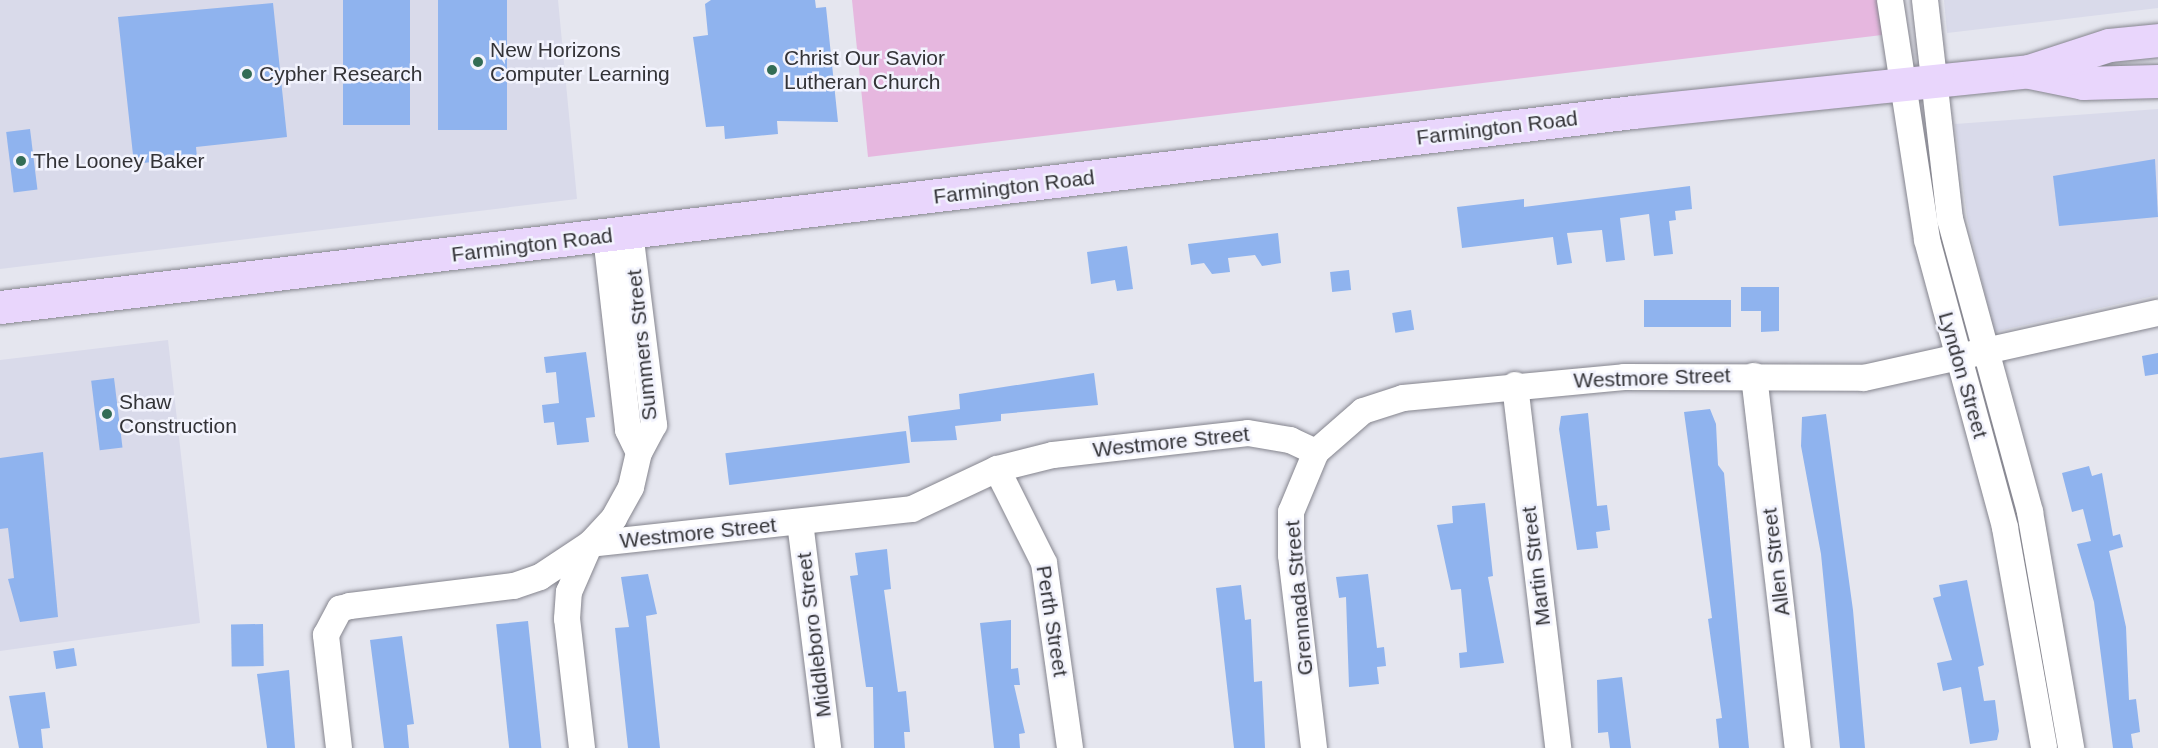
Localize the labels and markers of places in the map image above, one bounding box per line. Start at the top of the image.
place label: New Horizons Computer Learning [490,37,670,87]
place label: Christ Our Savior Lutheran Church [784,45,945,95]
marker: New Horizons Computer Learning [471,55,485,69]
place label: Cypher Research [259,61,422,87]
marker: Christ Our Savior Lutheran Church [765,63,779,77]
marker: Cypher Research [240,67,254,81]
place label: The Looney Baker [33,148,205,174]
marker: The Looney Baker [14,154,28,168]
place label: Shaw Construction [119,389,237,439]
marker: Shaw Construction [100,407,114,421]

